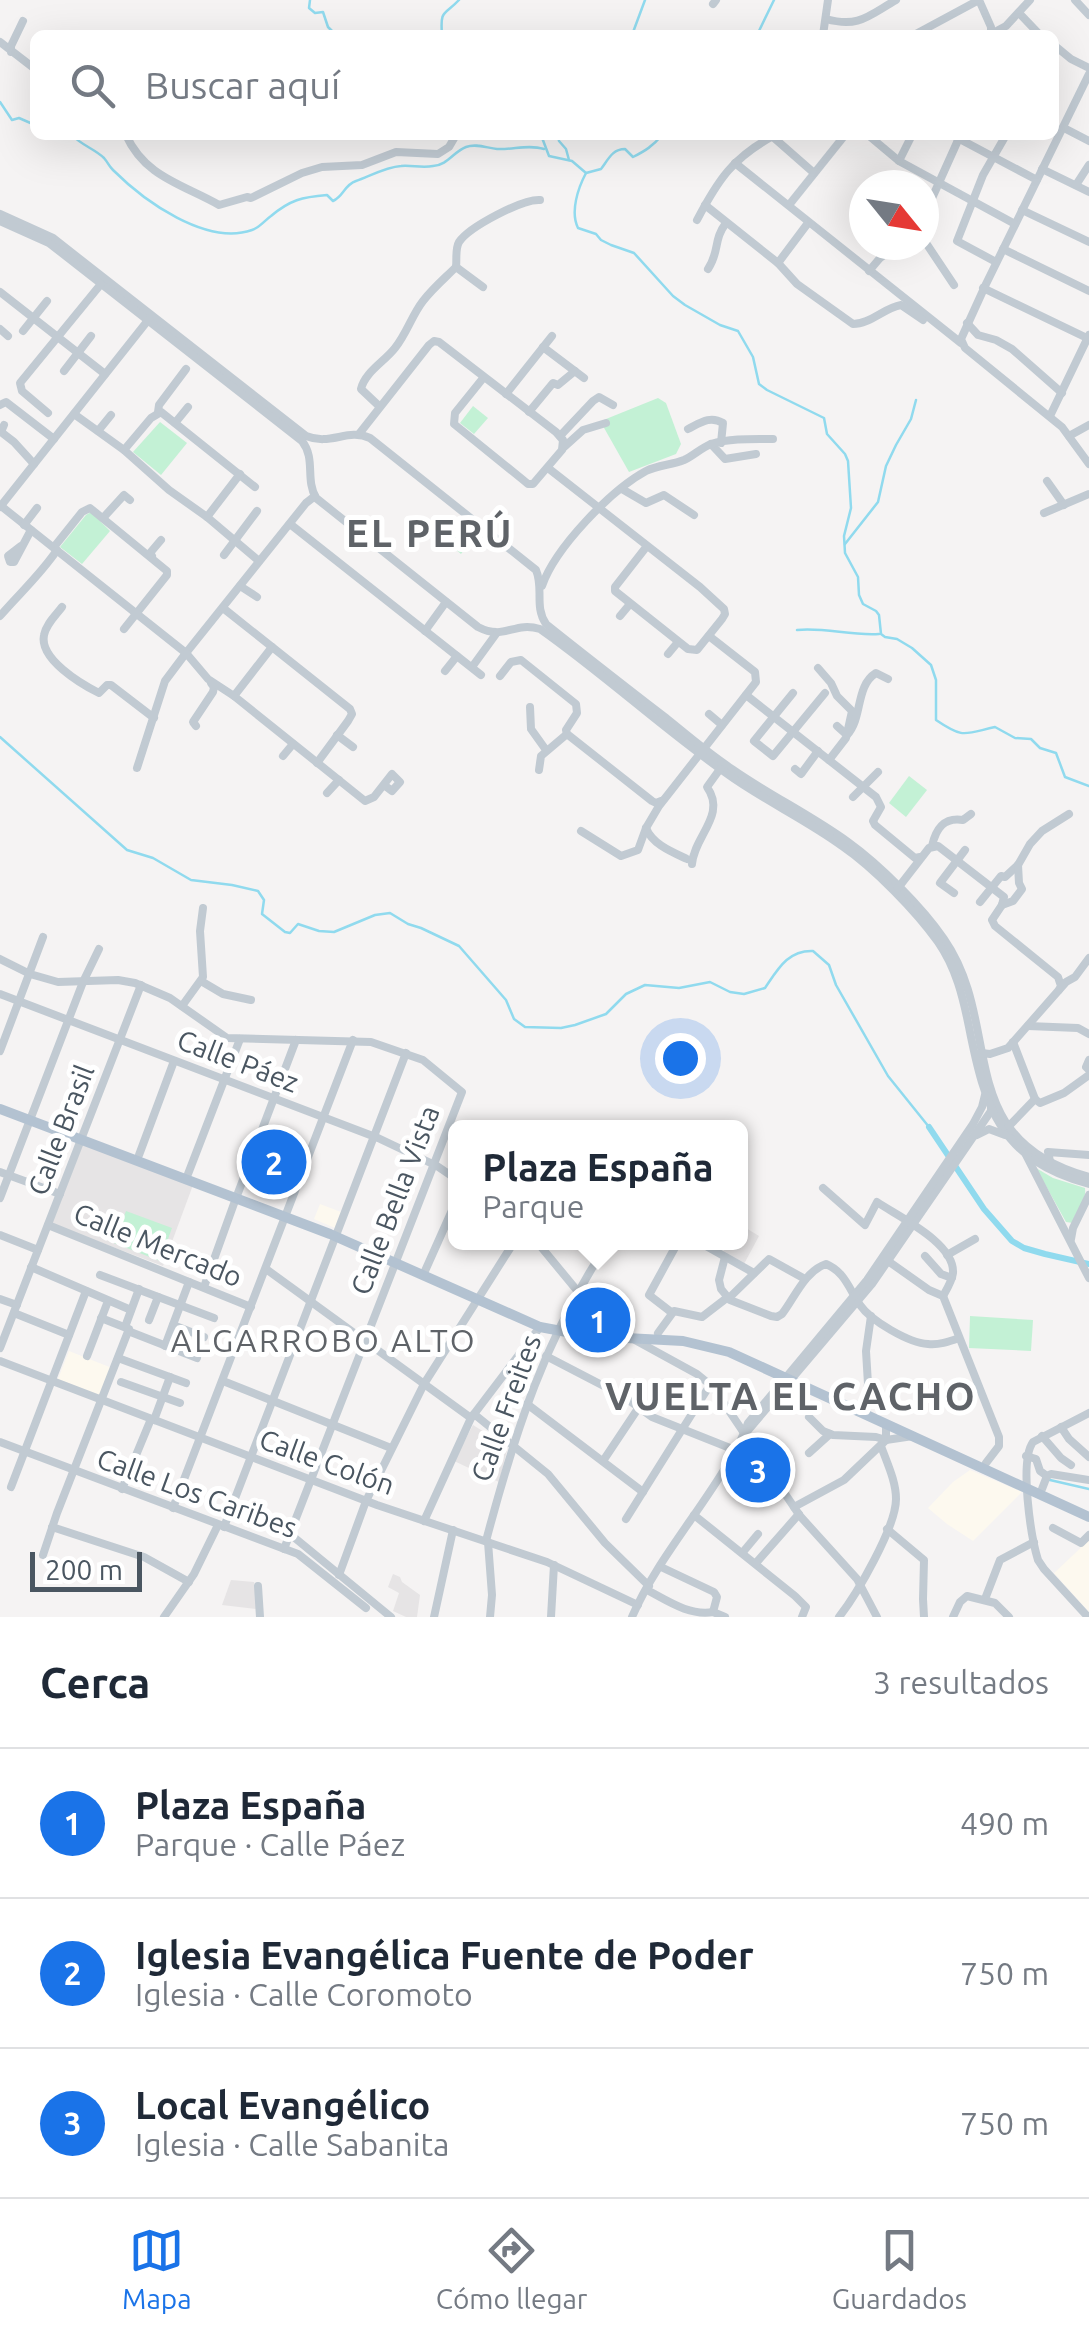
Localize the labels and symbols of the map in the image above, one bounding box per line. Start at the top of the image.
north arrow [849,170,939,260]
district label: EL PERÚ [346,509,514,554]
street label: Calle Páez [173,1023,303,1098]
your location [655,1033,706,1084]
street label: Calle Brasil [21,1060,100,1199]
street label: Calle Bella Vista [344,1101,445,1299]
pin: 2 [242,1124,306,1200]
street label: Calle Mercado [70,1197,247,1292]
pin: 1 [566,1282,630,1358]
district label: ALGARROBO ALTO [171,1322,477,1358]
street label: Calle Freites [465,1330,546,1485]
district label: VUELTA EL CACHO [605,1375,977,1417]
street label: Calle Colón [255,1423,399,1500]
pin: 3 [726,1432,790,1508]
street label: Calle Los Caribes [93,1442,301,1543]
scale bar [30,1547,142,1592]

